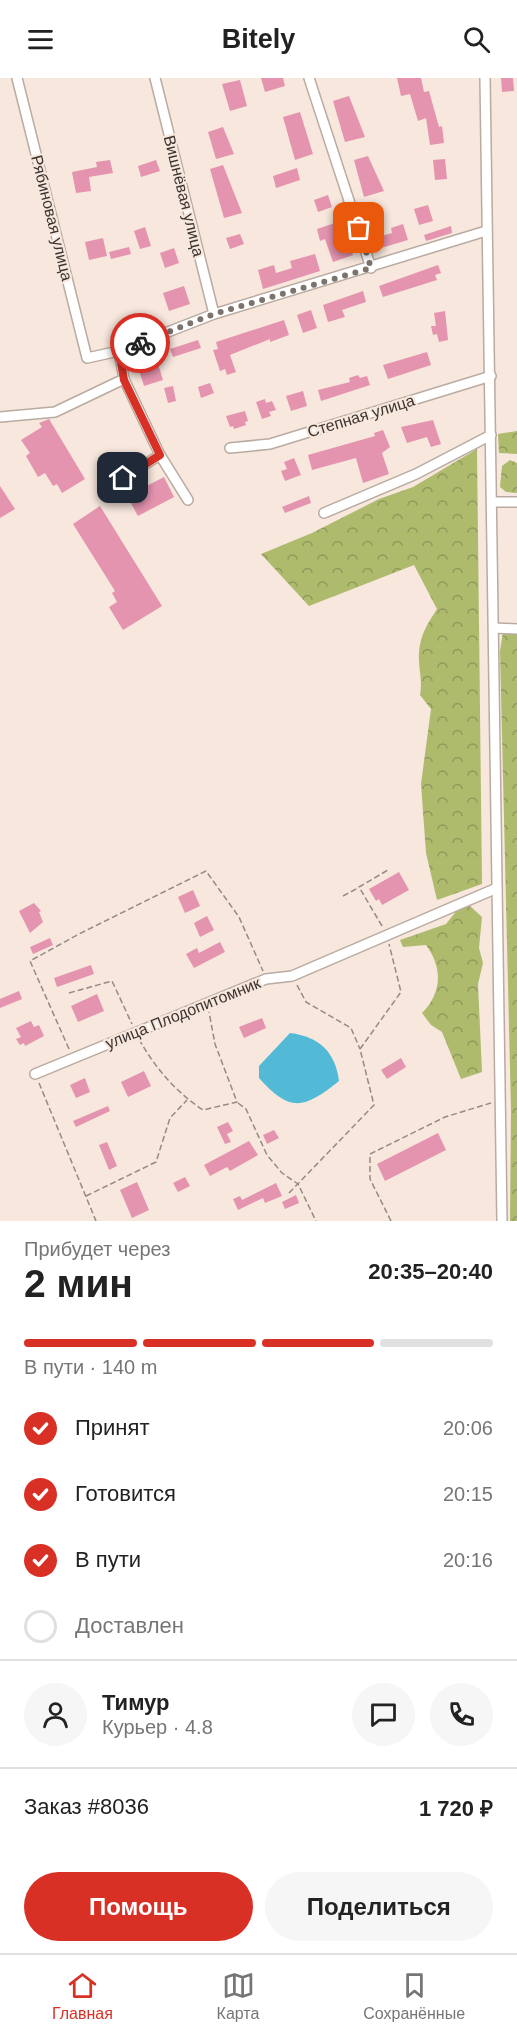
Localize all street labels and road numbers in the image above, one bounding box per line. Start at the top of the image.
street label: Вишнёвая улица [161,134,207,259]
street label: Рябиновая улица [28,153,76,283]
street label: Степная улица [305,392,417,440]
street label: улица Плодопитомник [103,974,264,1052]

